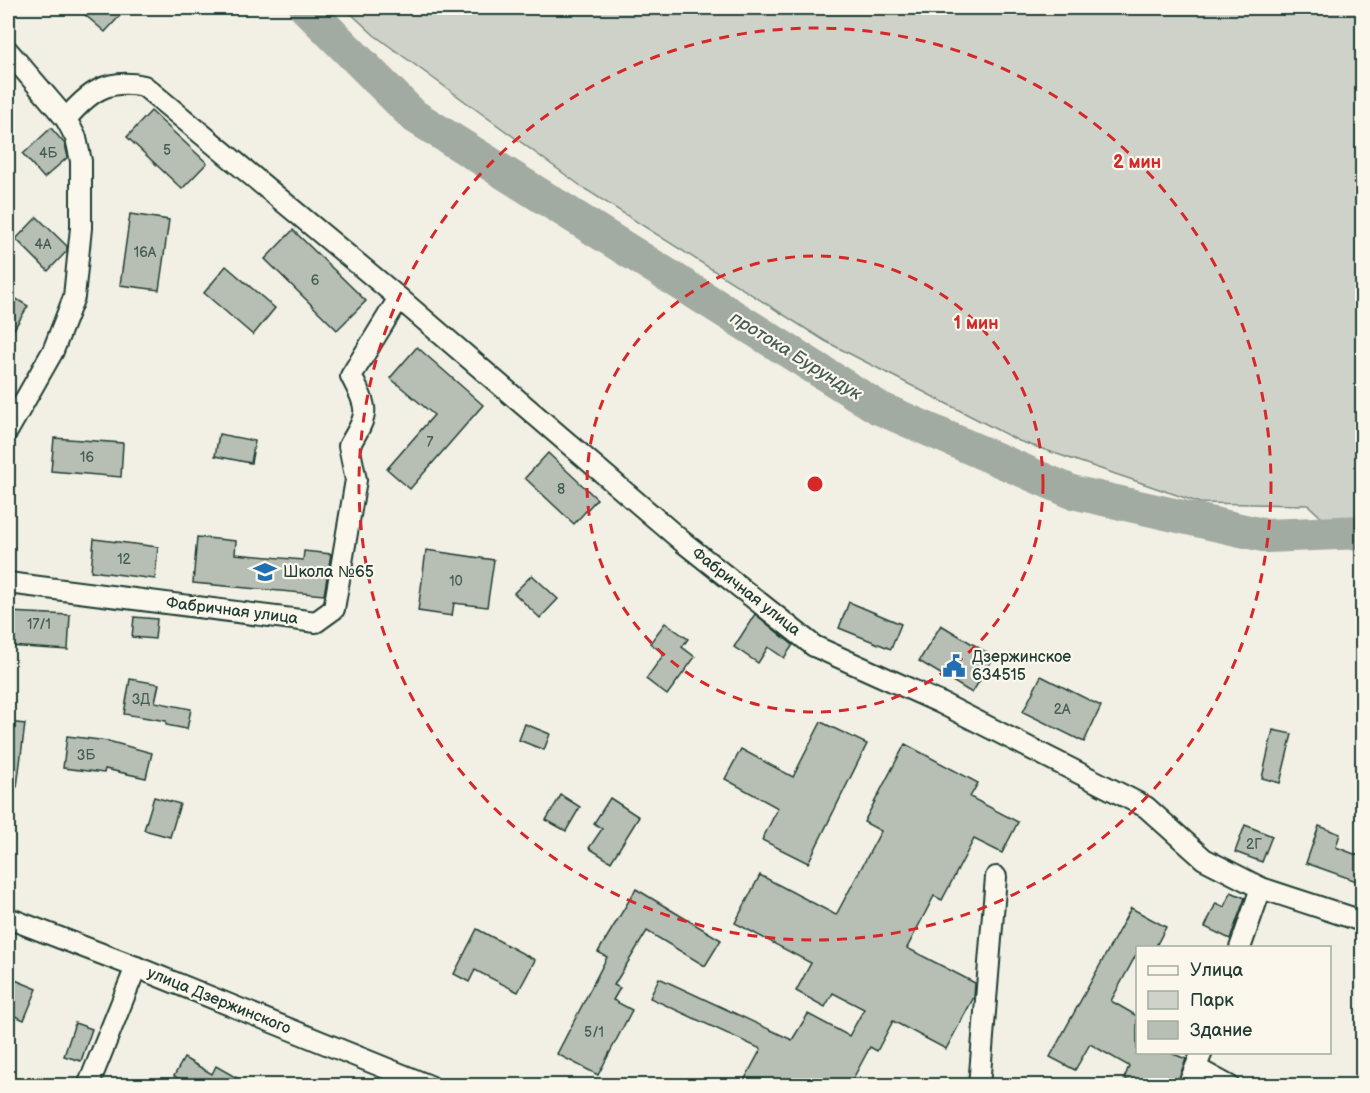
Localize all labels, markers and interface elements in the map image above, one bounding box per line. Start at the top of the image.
house number: 5 [163,142,171,159]
house number: 4Б [39,145,57,162]
text: 2 мин [1113,152,1161,173]
house number: 4А [34,236,52,253]
house number: 16А [134,244,157,261]
house number: 6 [311,272,320,289]
water label: протока Бурундук [726,307,866,405]
text: 1 мин [954,313,998,334]
house number: 7 [427,434,434,451]
house number: 16 [80,449,94,466]
centre of rings [805,474,825,494]
house number: 8 [557,481,565,498]
street label: Фабричная улица [688,544,805,641]
house number: 12 [117,551,132,568]
school or university icon: Школа №65 [252,559,278,585]
place label: Школа №65 [283,563,374,582]
house number: 10 [449,573,463,590]
street label: Фабричная улица [165,593,300,629]
house number: 17/1 [27,616,51,633]
place label: Дзержинское 634515 [972,648,1071,685]
public building icon: Дзержинское 634515 [941,653,967,679]
house number: 3Д [132,691,150,708]
house number: 2А [1054,701,1071,718]
house number: 3Б [77,747,95,764]
house number: 2Г [1246,836,1262,853]
legend [1136,946,1331,1054]
text: Улица [1190,960,1244,981]
street label: улица Дзержинского [144,964,294,1038]
text: Парк [1190,990,1234,1011]
text: Здание [1190,1020,1252,1041]
house number: 5/1 [584,1024,604,1041]

